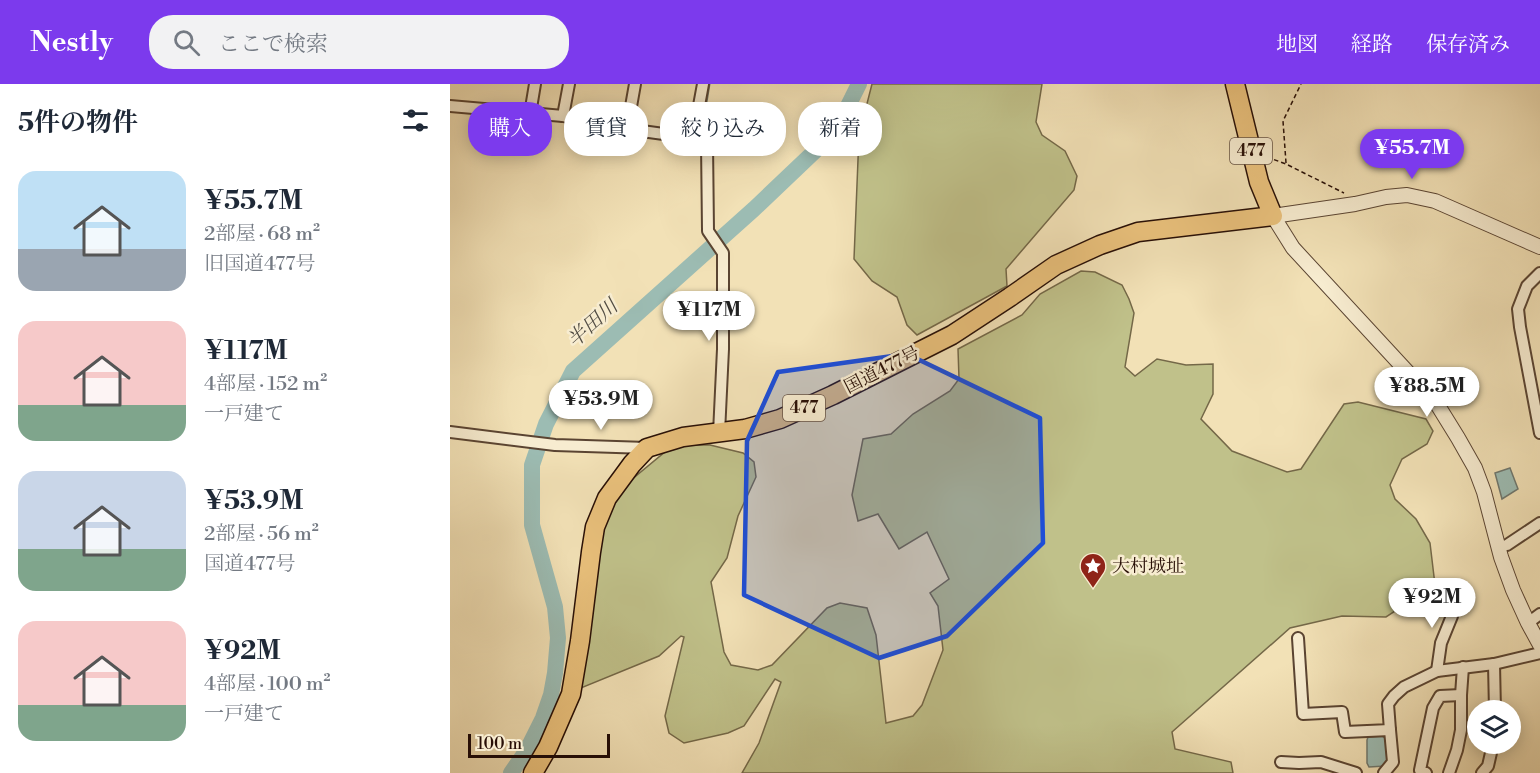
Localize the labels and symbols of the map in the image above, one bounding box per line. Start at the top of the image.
pin: ¥55.7M [1363,129,1461,180]
road number: 477 [1230,138,1272,164]
pin: ¥117M [667,291,751,342]
water label: 半田川 [562,293,625,353]
street label: 国道477号 [840,341,924,399]
pin: ¥88.5M [1378,367,1476,418]
pin: ¥53.9M [552,380,650,431]
road number: 477 [783,395,825,421]
place icon: 大村城址 [1078,551,1108,589]
place label: 大村城址 [1112,555,1184,578]
pin: ¥92M [1396,578,1468,629]
scale bar [468,731,610,758]

